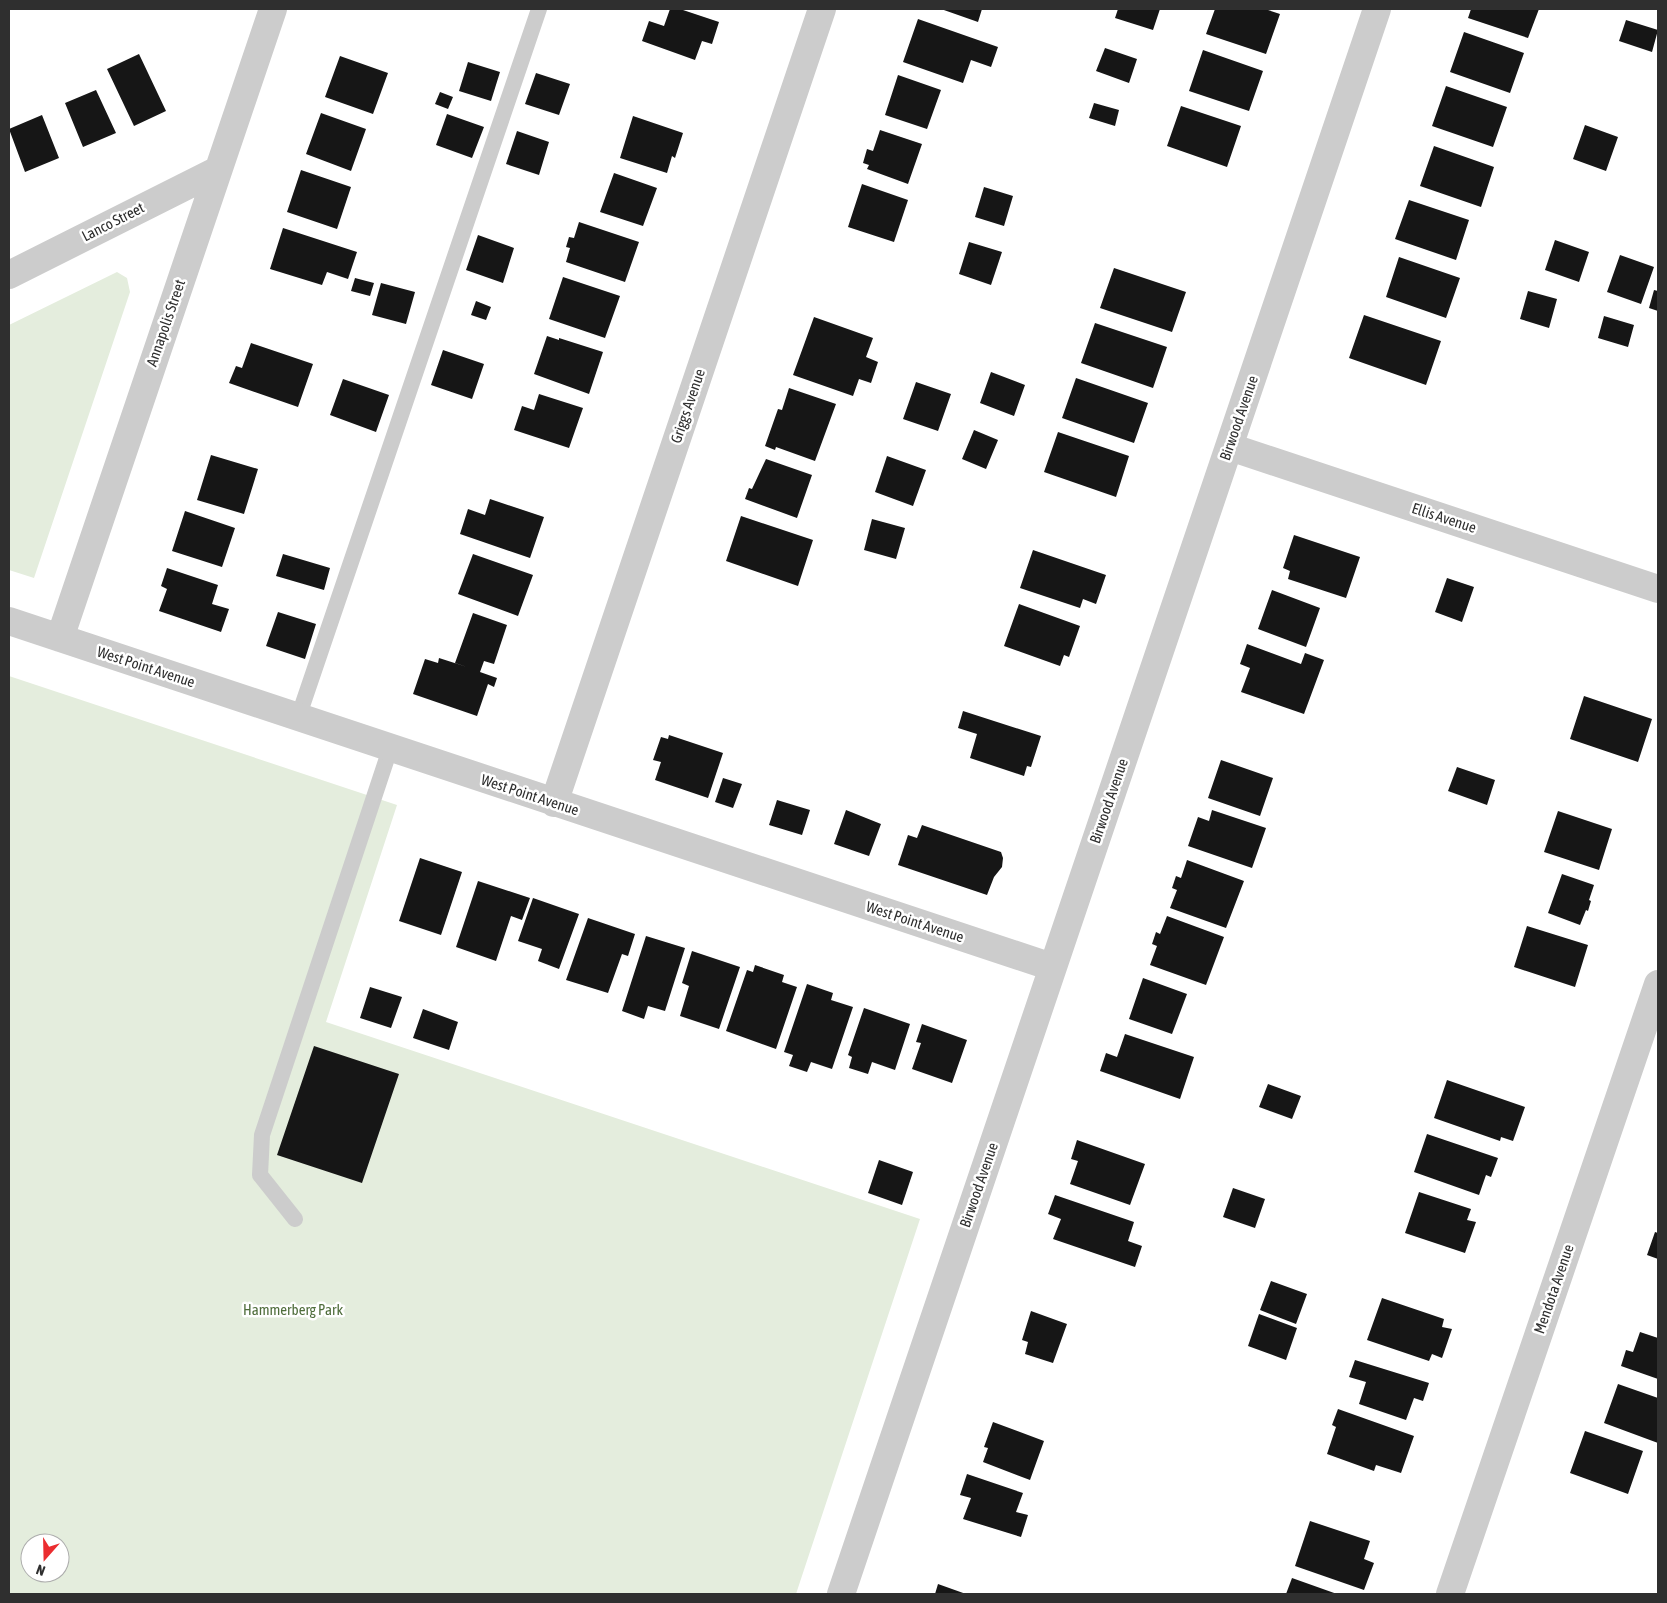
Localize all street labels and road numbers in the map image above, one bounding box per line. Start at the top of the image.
street label: Lanco Street [79,199,147,244]
street label: Annapolis Street [143,277,188,369]
street label: Griggs Avenue [667,366,708,445]
street label: Birwood Avenue [1216,373,1261,462]
street label: Ellis Avenue [1410,499,1479,536]
street label: West Point Avenue [95,643,197,690]
street label: Birwood Avenue [1086,756,1131,845]
street label: West Point Avenue [479,771,581,818]
street label: West Point Avenue [864,898,966,945]
street label: Birwood Avenue [956,1140,1001,1229]
street label: Mendota Avenue [1530,1242,1577,1336]

